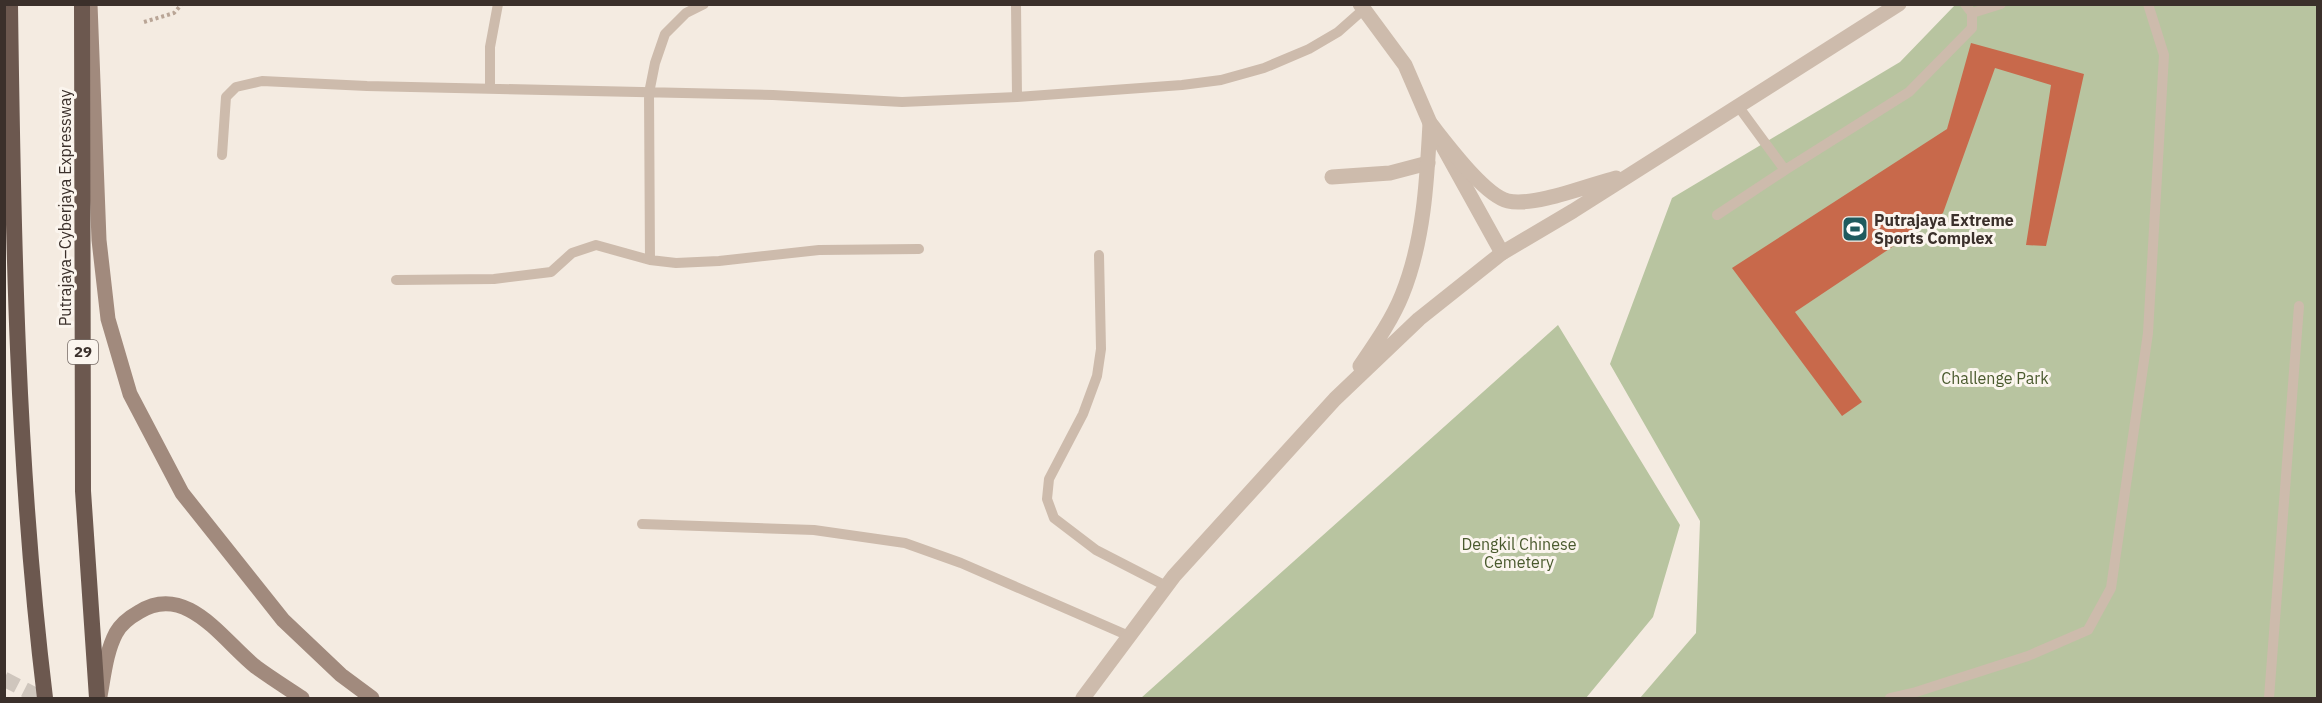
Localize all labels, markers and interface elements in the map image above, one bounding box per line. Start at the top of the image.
street label: Putrajaya–Cyberjaya Expressway [55,90,75,326]
place label: Putrajaya Extreme Sports Complex [1874,210,2014,248]
sports icon: Putrajaya Extreme Sports Complex [1840,214,1870,244]
road number: 29 [68,340,98,364]
park label: Challenge Park [1941,368,2049,388]
park label: Dengkil Chinese Cemetery [1461,534,1577,572]

